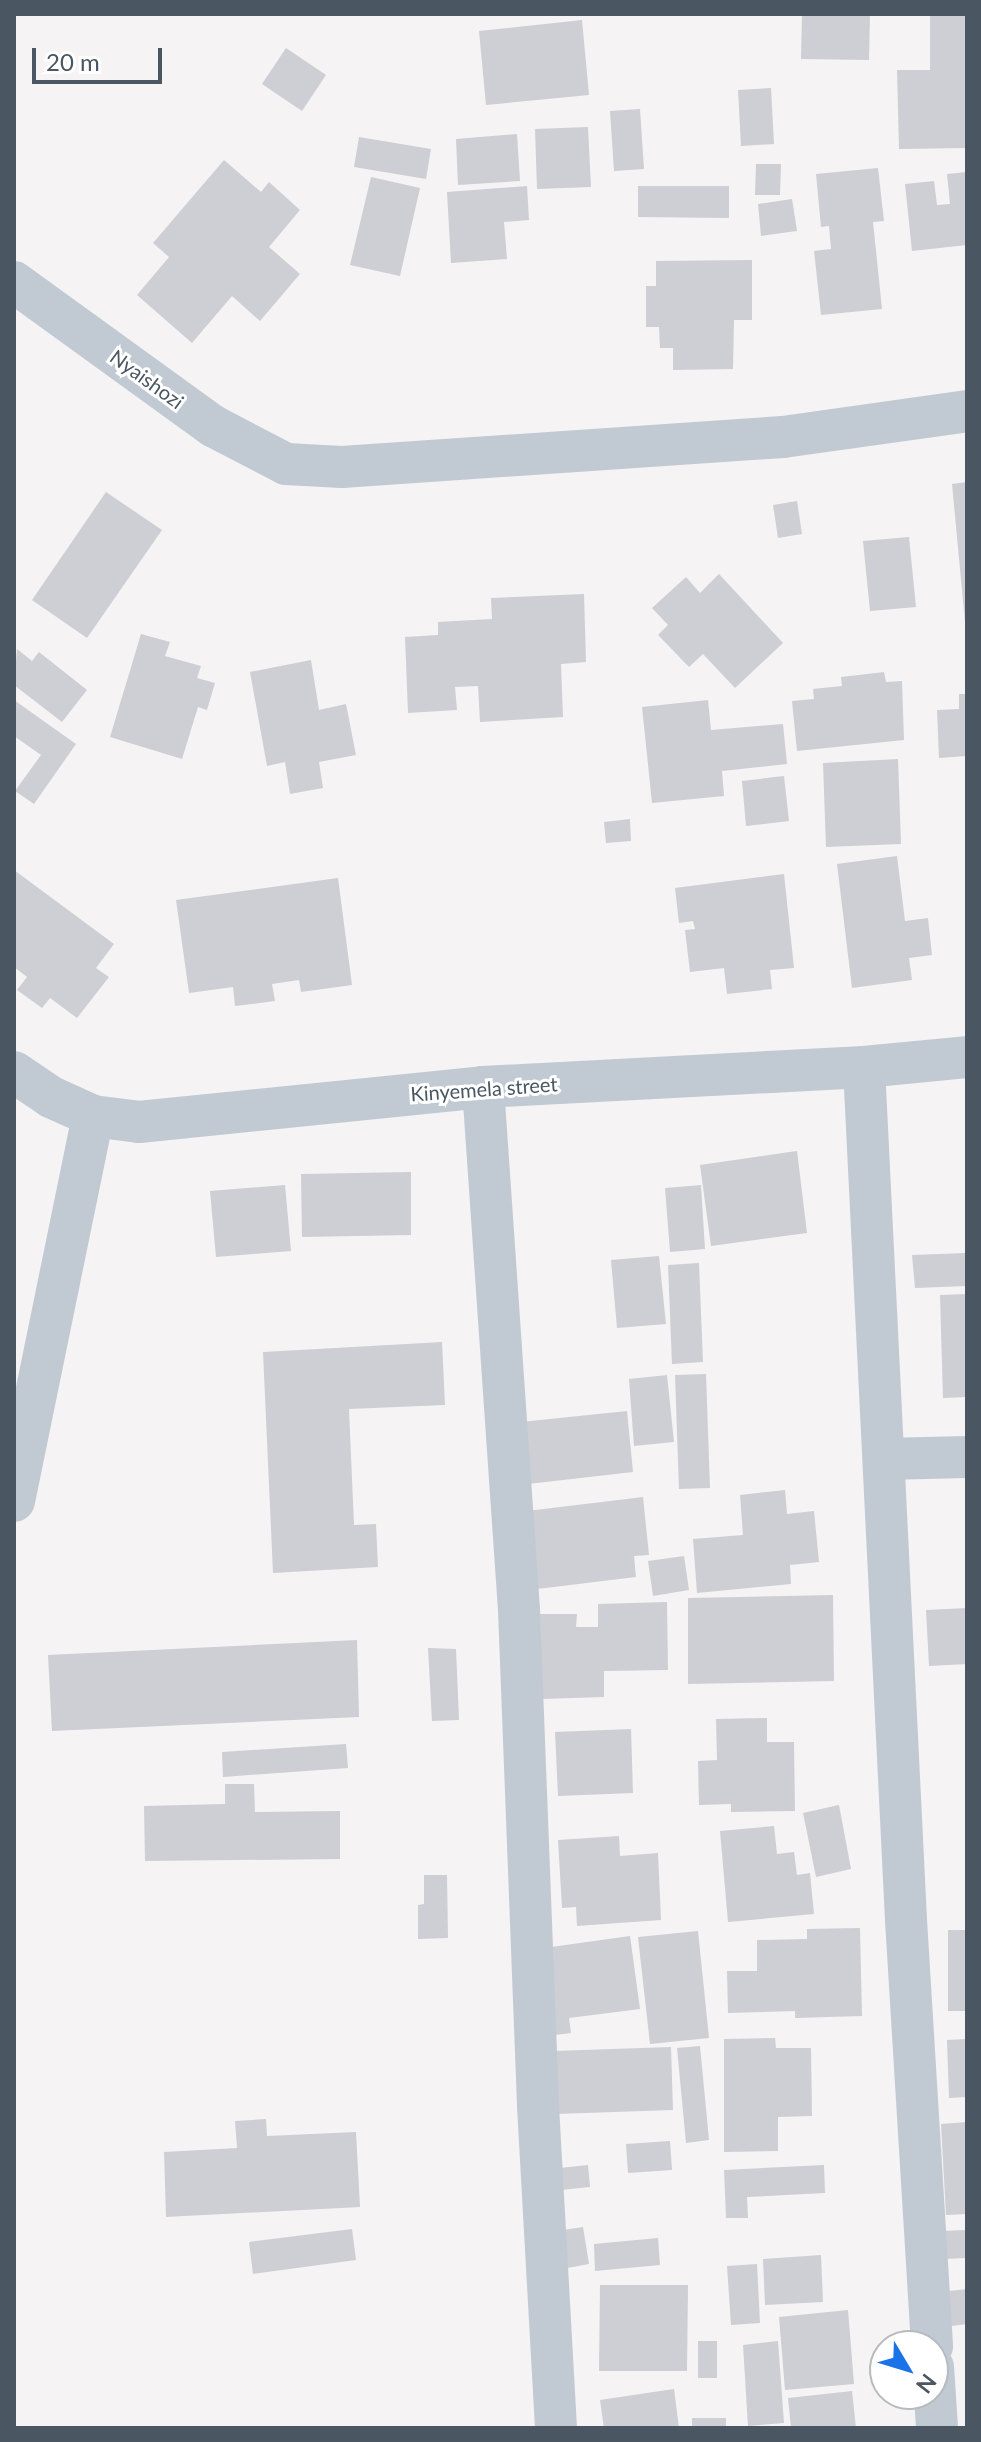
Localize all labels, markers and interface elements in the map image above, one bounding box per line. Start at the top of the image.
scale bar [36,32,166,82]
text: 20 m [46,47,100,76]
street label: Nyaishozi [106,344,188,414]
street label: Kinyemela street [410,1072,558,1106]
north arrow [869,2330,949,2410]
text: N [911,2369,943,2399]

